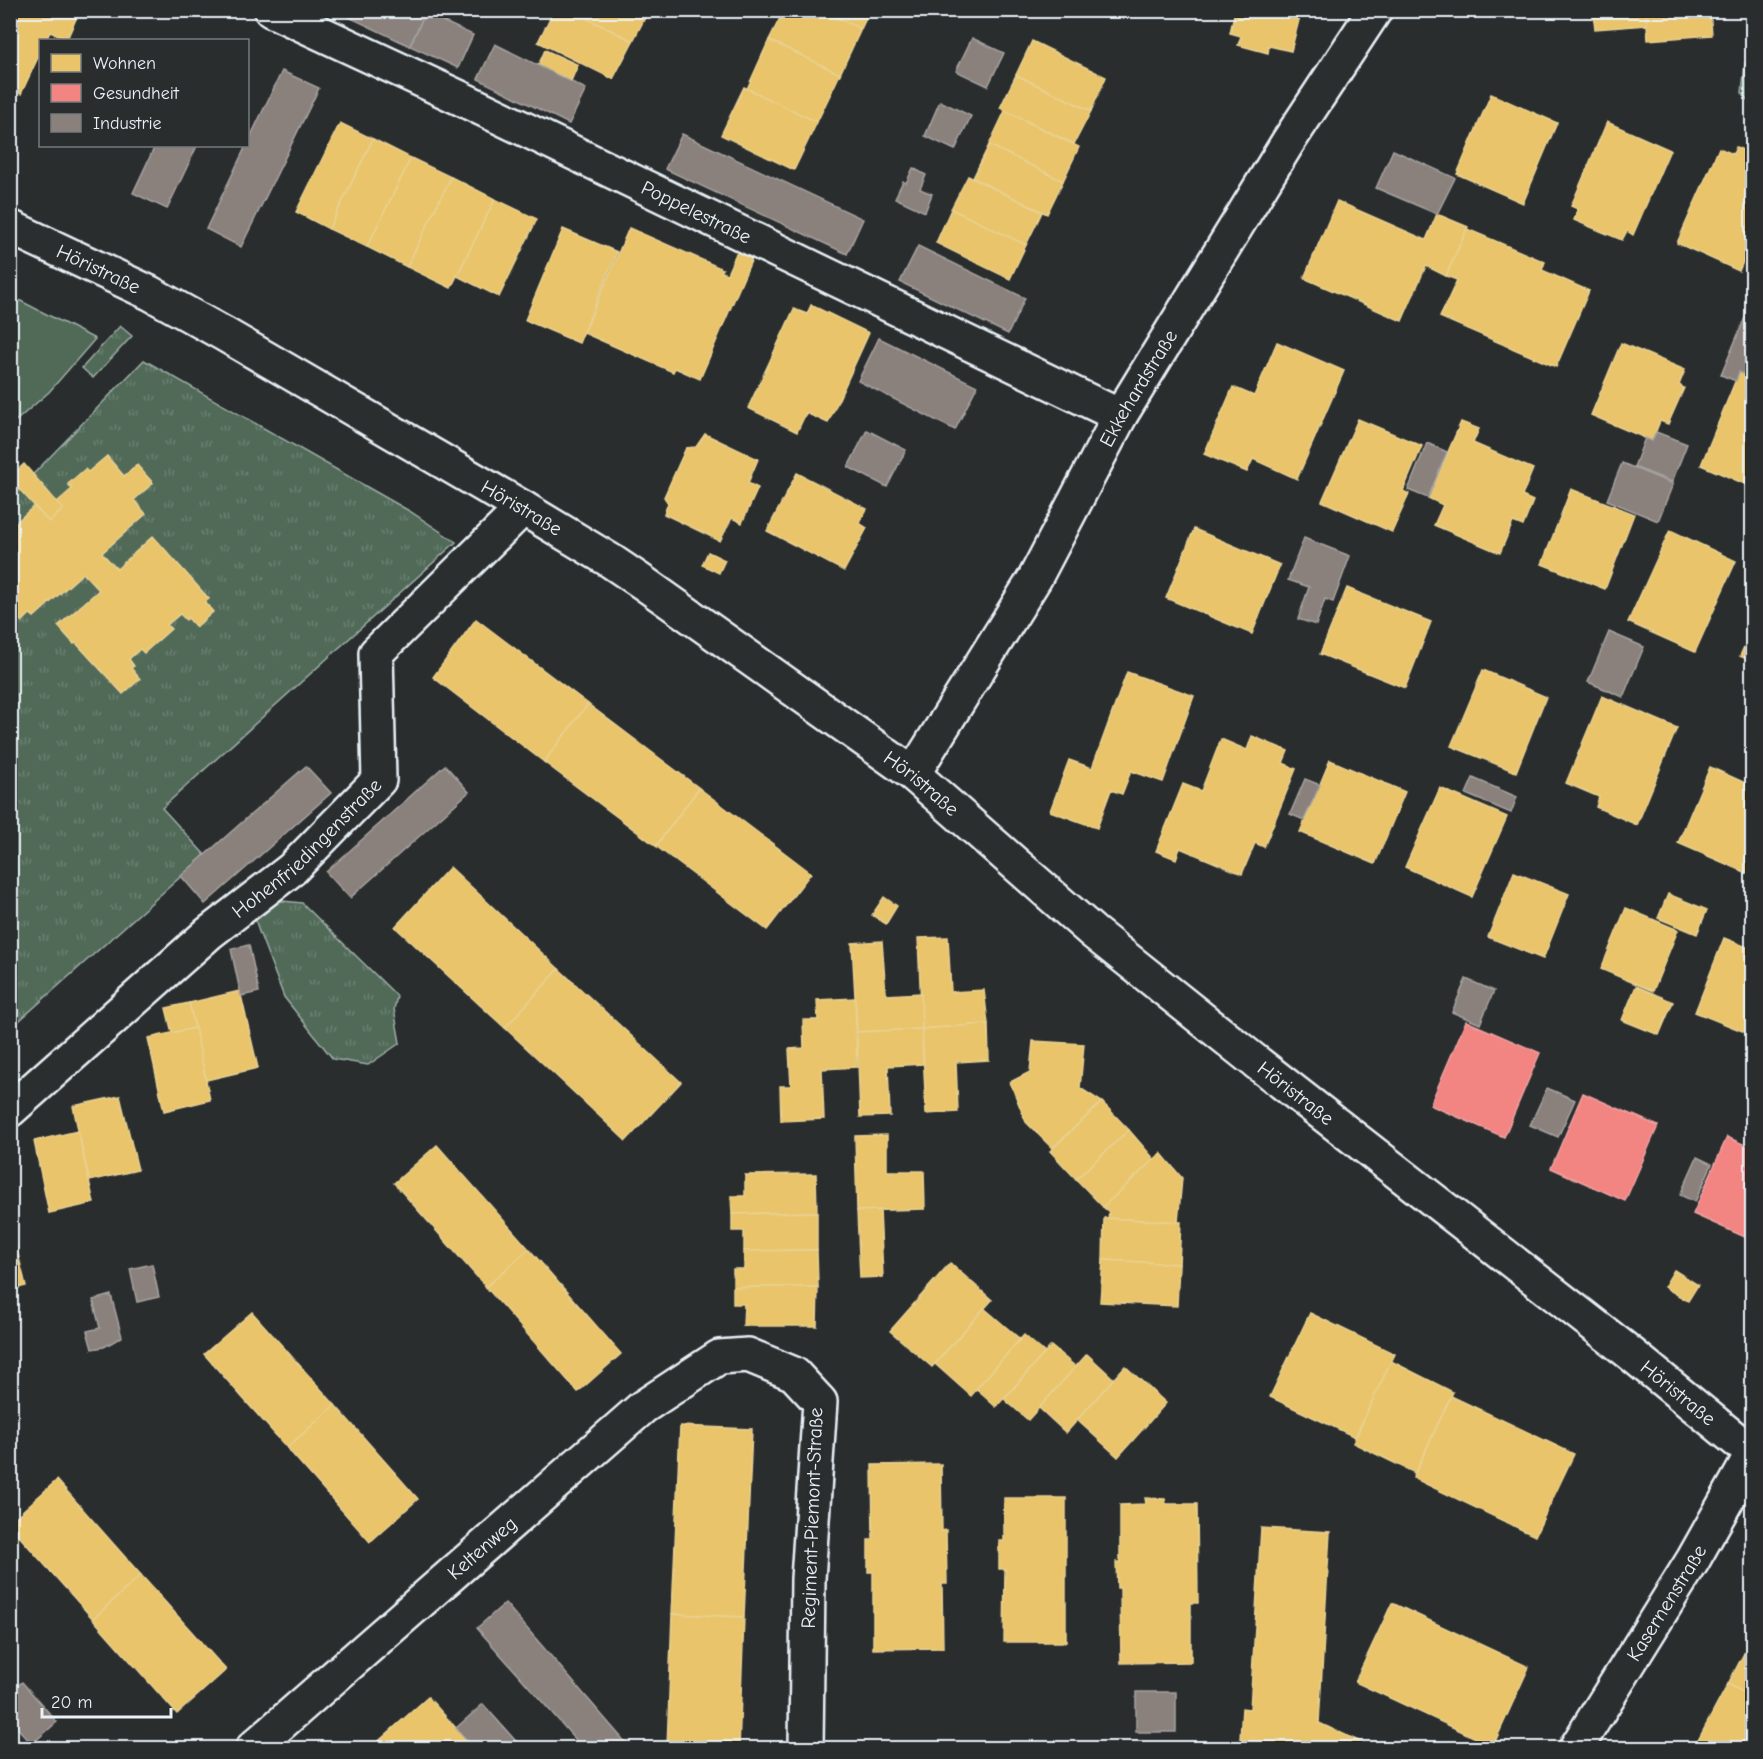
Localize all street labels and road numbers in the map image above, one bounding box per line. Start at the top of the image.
street label: Poppelestraße [638,176,755,248]
street label: Höristraße [53,239,144,298]
street label: Ekkehardstraße [1094,325,1182,451]
street label: Höristraße [477,475,566,540]
street label: Höristraße [880,746,964,821]
street label: Hohenfriedingenstraße [227,773,386,923]
street label: Höristraße [1253,1056,1338,1130]
street label: Höristraße [1636,1355,1720,1430]
street label: Regiment-Piemont-Straße [797,1407,827,1629]
street label: Keltenweg [443,1512,521,1584]
street label: Kasernenstraße [1622,1541,1711,1665]

